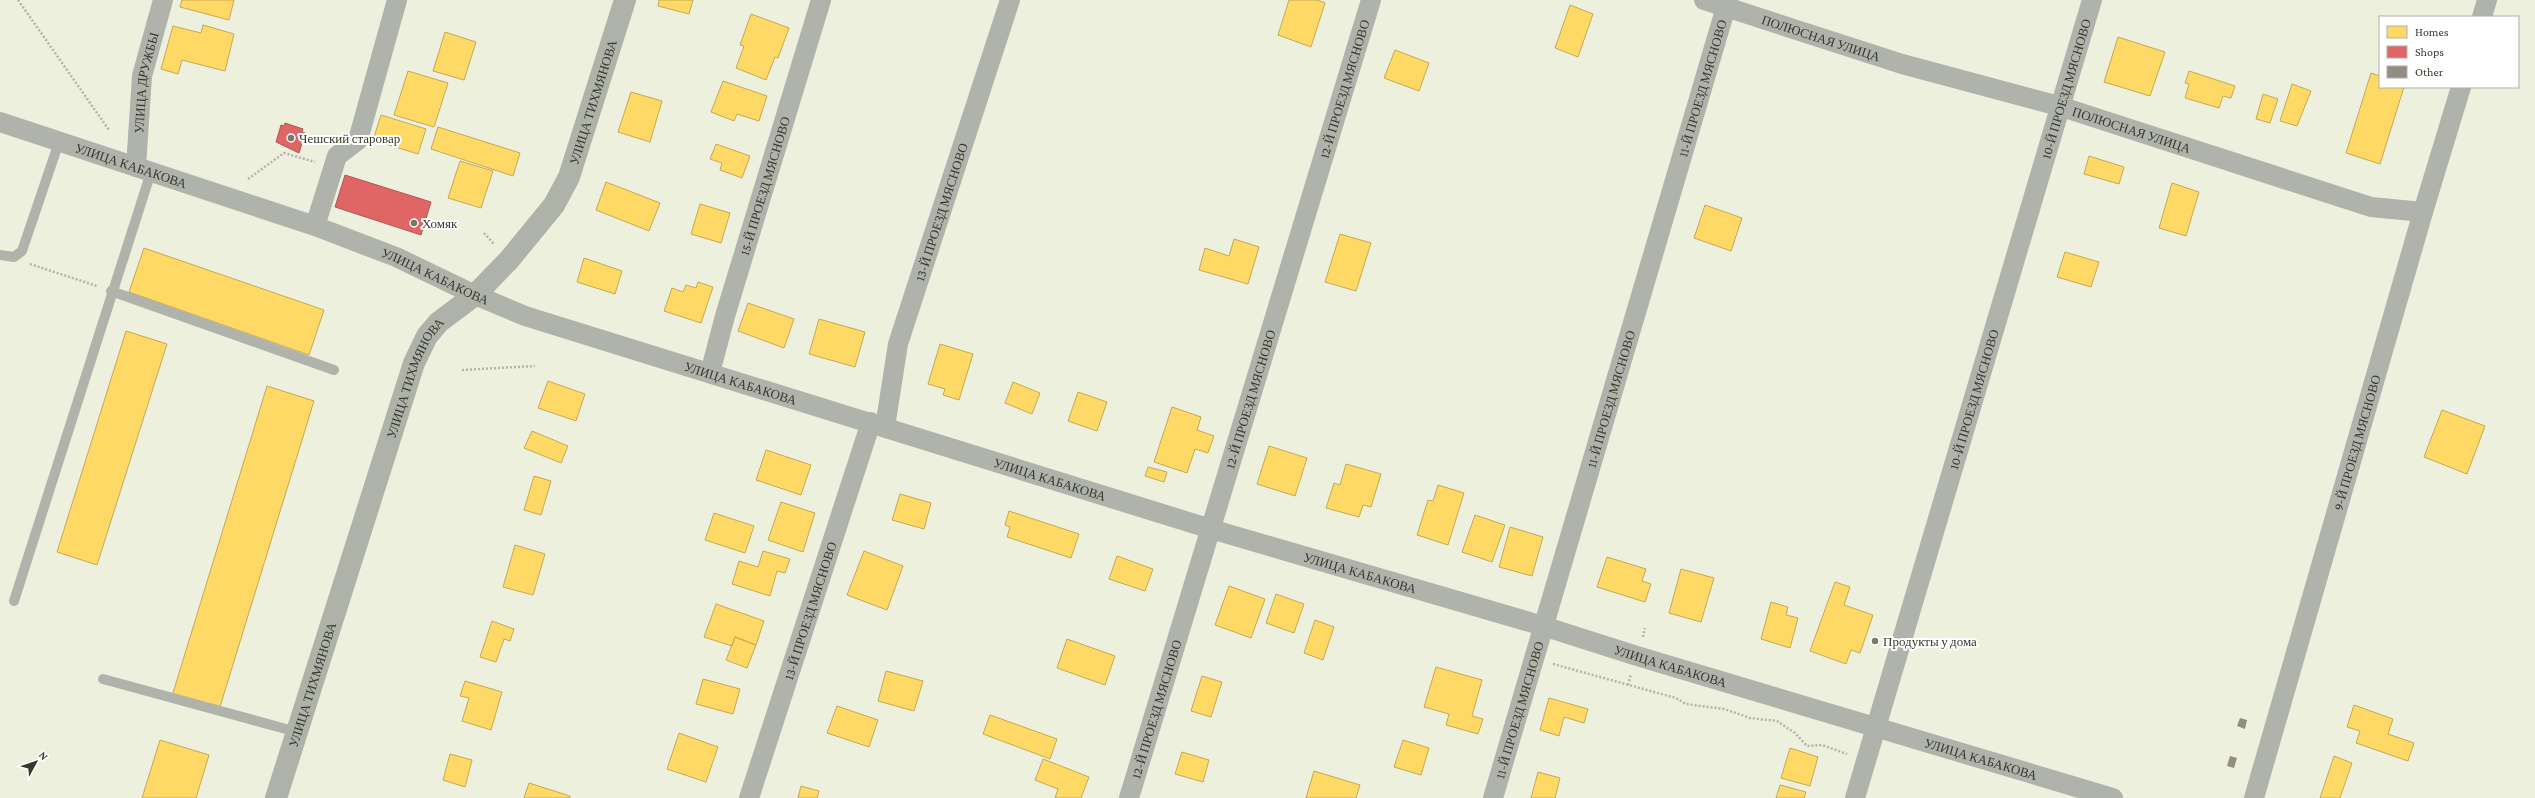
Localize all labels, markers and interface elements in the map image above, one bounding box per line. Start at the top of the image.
street label: ПОЛЮСНАЯ УЛИЦА [1760,12,1883,64]
legend [2379,16,2519,88]
street label: 10-Й ПРОЕЗД МЯСНОВО [2038,17,2094,160]
street label: 12-Й ПРОЕЗД МЯСНОВО [1316,18,1372,160]
street label: 11-Й ПРОЕЗД МЯСНОВО [1675,18,1729,159]
text: Homes [2415,25,2449,39]
street label: УЛИЦА ДРУЖБЫ [131,31,161,134]
street label: УЛИЦА ТИХМЯНОВА [566,37,620,166]
text: Shops [2415,45,2444,59]
text: Other [2415,65,2444,79]
street label: ПОЛЮСНАЯ УЛИЦА [2071,103,2193,156]
street label: 15-Й ПРОЕЗД МЯСНОВО [736,115,793,257]
place label: Чешский старовар [299,131,400,146]
marker: Чешский старовар [286,133,296,143]
street label: УЛИЦА КАБАКОВА [73,140,189,191]
street label: 13-Й ПРОЕЗД МЯСНОВО [912,141,970,283]
place label: Хомяк [422,216,458,231]
marker: Хомяк [409,218,419,228]
street label: УЛИЦА КАБАКОВА [379,245,492,308]
street label: УЛИЦА ТИХМЯНОВА [383,314,447,440]
street label: 10-Й ПРОЕЗД МЯСНОВО [1946,327,2001,471]
street label: 12-Й ПРОЕЗД МЯСНОВО [1222,328,1278,470]
street label: 11-Й ПРОЕЗД МЯСНОВО [1583,329,1638,469]
street label: УЛИЦА КАБАКОВА [682,358,799,408]
street label: 9-Й ПРОЕЗД МЯСНОВО [2330,373,2383,512]
street label: УЛИЦА КАБАКОВА [992,454,1109,504]
street label: 13-Й ПРОЕЗД МЯСНОВО [780,540,839,681]
street label: УЛИЦА КАБАКОВА [1302,549,1419,596]
street label: УЛИЦА ТИХМЯНОВА [285,620,339,749]
place label: Продукты у дома [1883,634,1977,649]
marker: Продукты у дома [1870,636,1880,646]
street label: 12-Й ПРОЕЗД МЯСНОВО [1128,638,1184,780]
street label: 11-Й ПРОЕЗД МЯСНОВО [1492,639,1546,780]
street label: УЛИЦА КАБАКОВА [1612,642,1729,690]
street label: УЛИЦА КАБАКОВА [1923,735,2040,783]
north arrow [16,742,56,782]
text: N [37,749,51,763]

